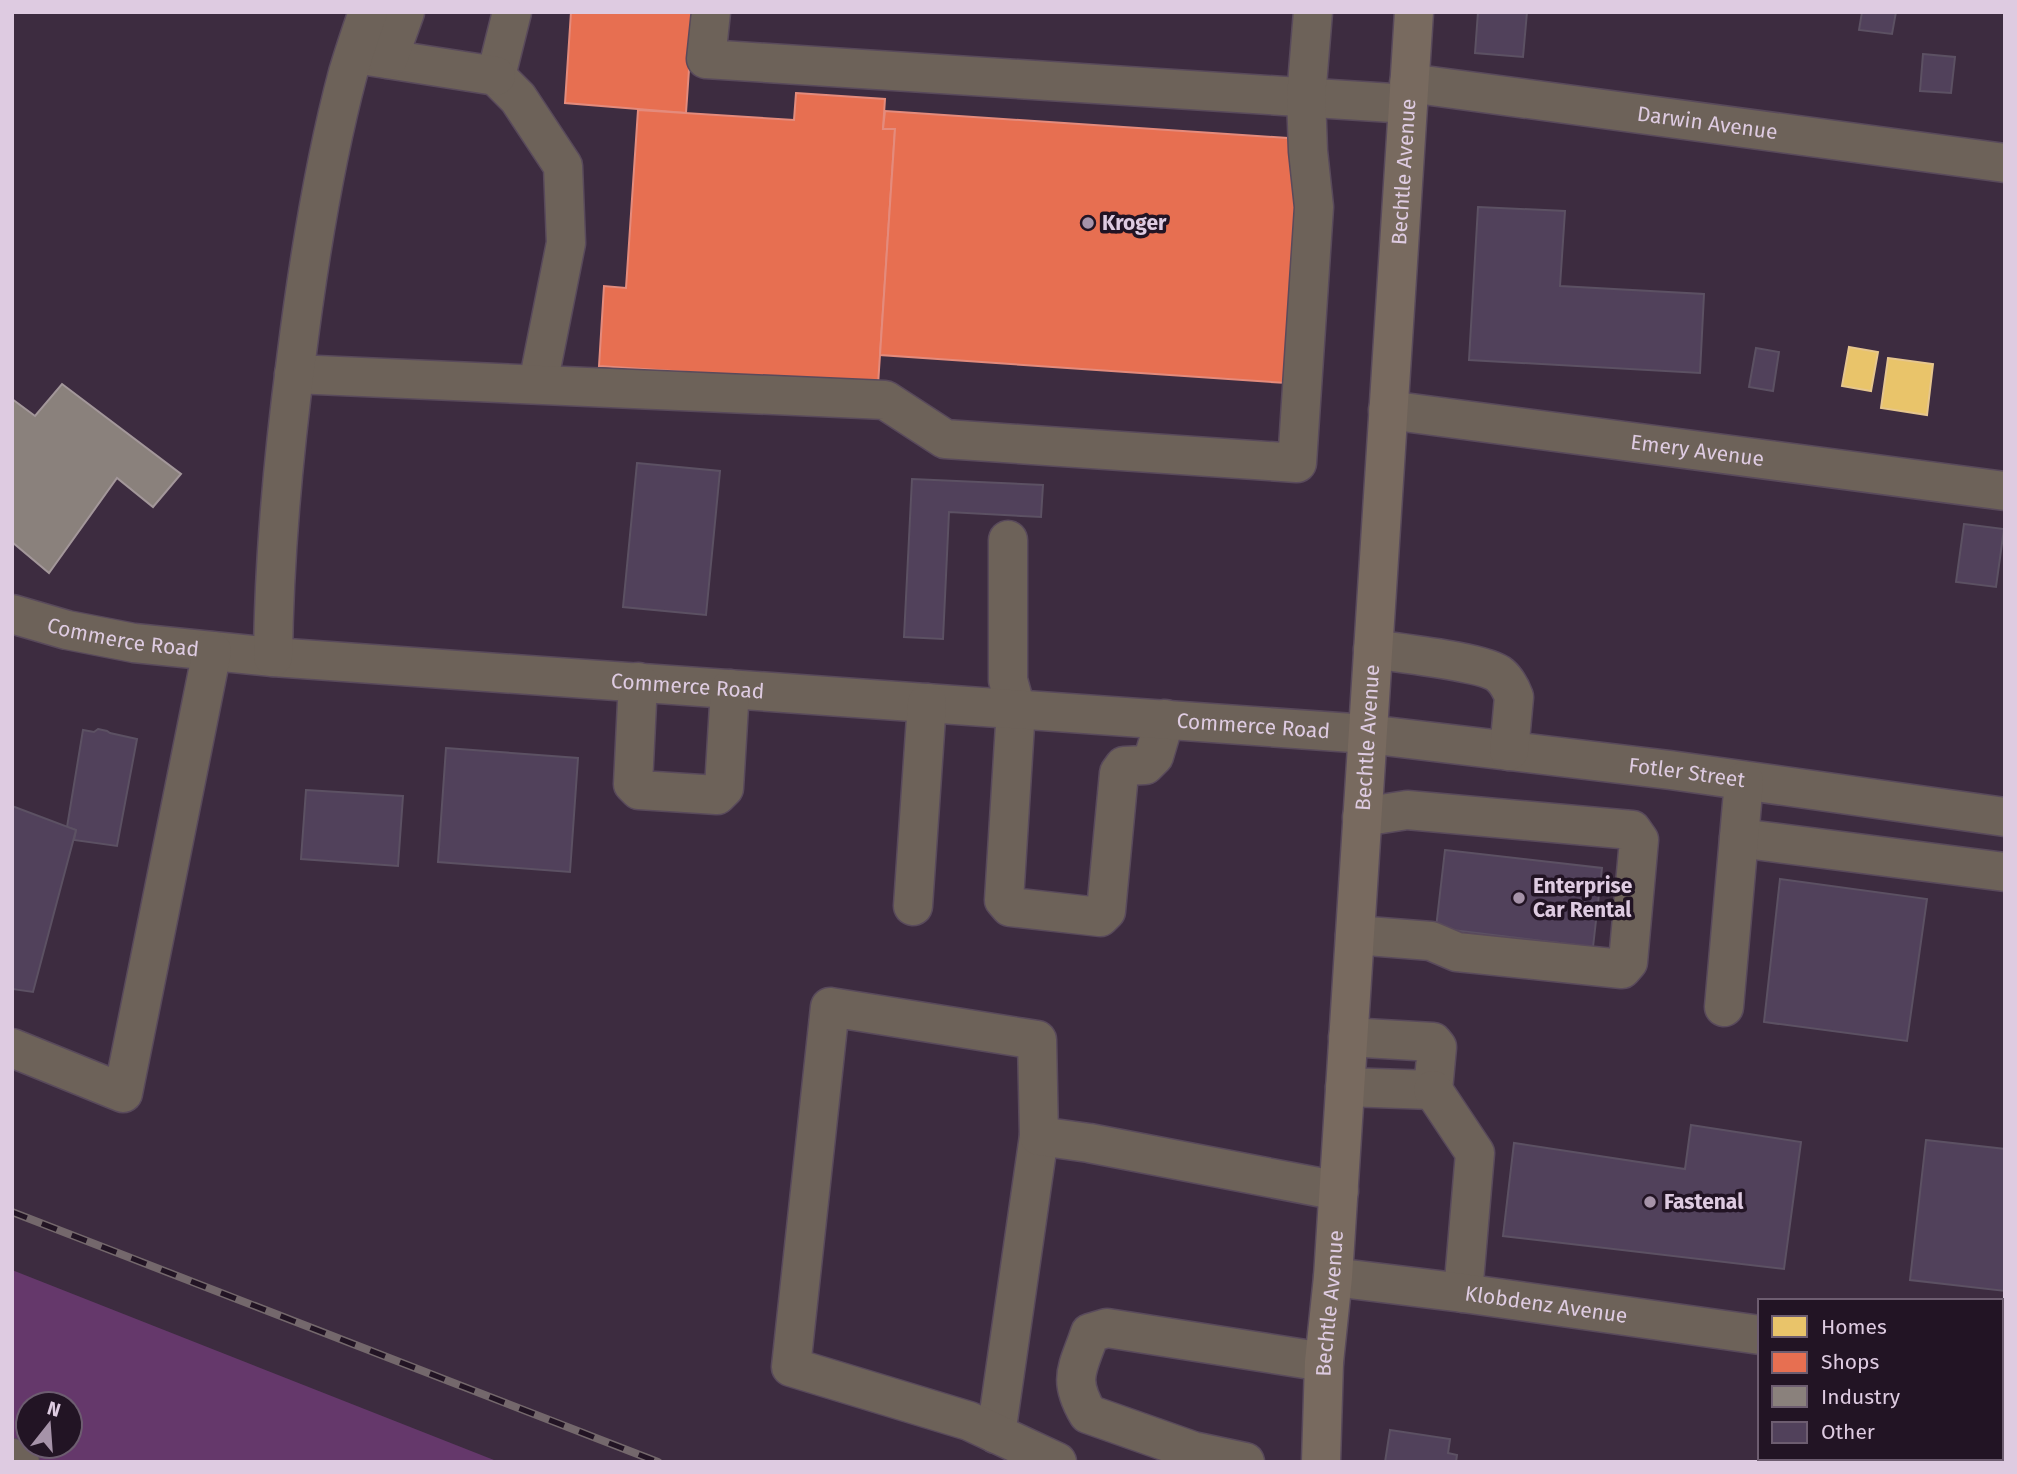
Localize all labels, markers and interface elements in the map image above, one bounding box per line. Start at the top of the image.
street label: Bechtle Avenue [1386,98,1421,246]
street label: Darwin Avenue [1635,101,1779,145]
place label: Kroger [1102,210,1167,236]
marker: Kroger [1080,215,1096,231]
street label: Emery Avenue [1629,429,1766,472]
street label: Commerce Road [44,612,200,662]
street label: Bechtle Avenue [1350,664,1385,812]
street label: Commerce Road [610,668,765,705]
street label: Commerce Road [1176,708,1331,744]
street label: Fotler Street [1627,752,1747,793]
place label: Enterprise Car Rental [1533,873,1633,923]
marker: Enterprise Car Rental [1511,890,1527,906]
place label: Fastenal [1664,1189,1744,1215]
marker: Fastenal [1642,1194,1658,1210]
street label: Bechtle Avenue [1311,1229,1349,1377]
street label: Klobdenz Avenue [1463,1280,1629,1329]
legend [1758,1299,2003,1460]
text: Homes [1821,1314,1887,1340]
text: Shops [1821,1349,1879,1375]
text: Industry [1821,1384,1901,1410]
north arrow [14,1390,84,1460]
text: N [44,1396,63,1422]
text: Other [1821,1419,1875,1445]

